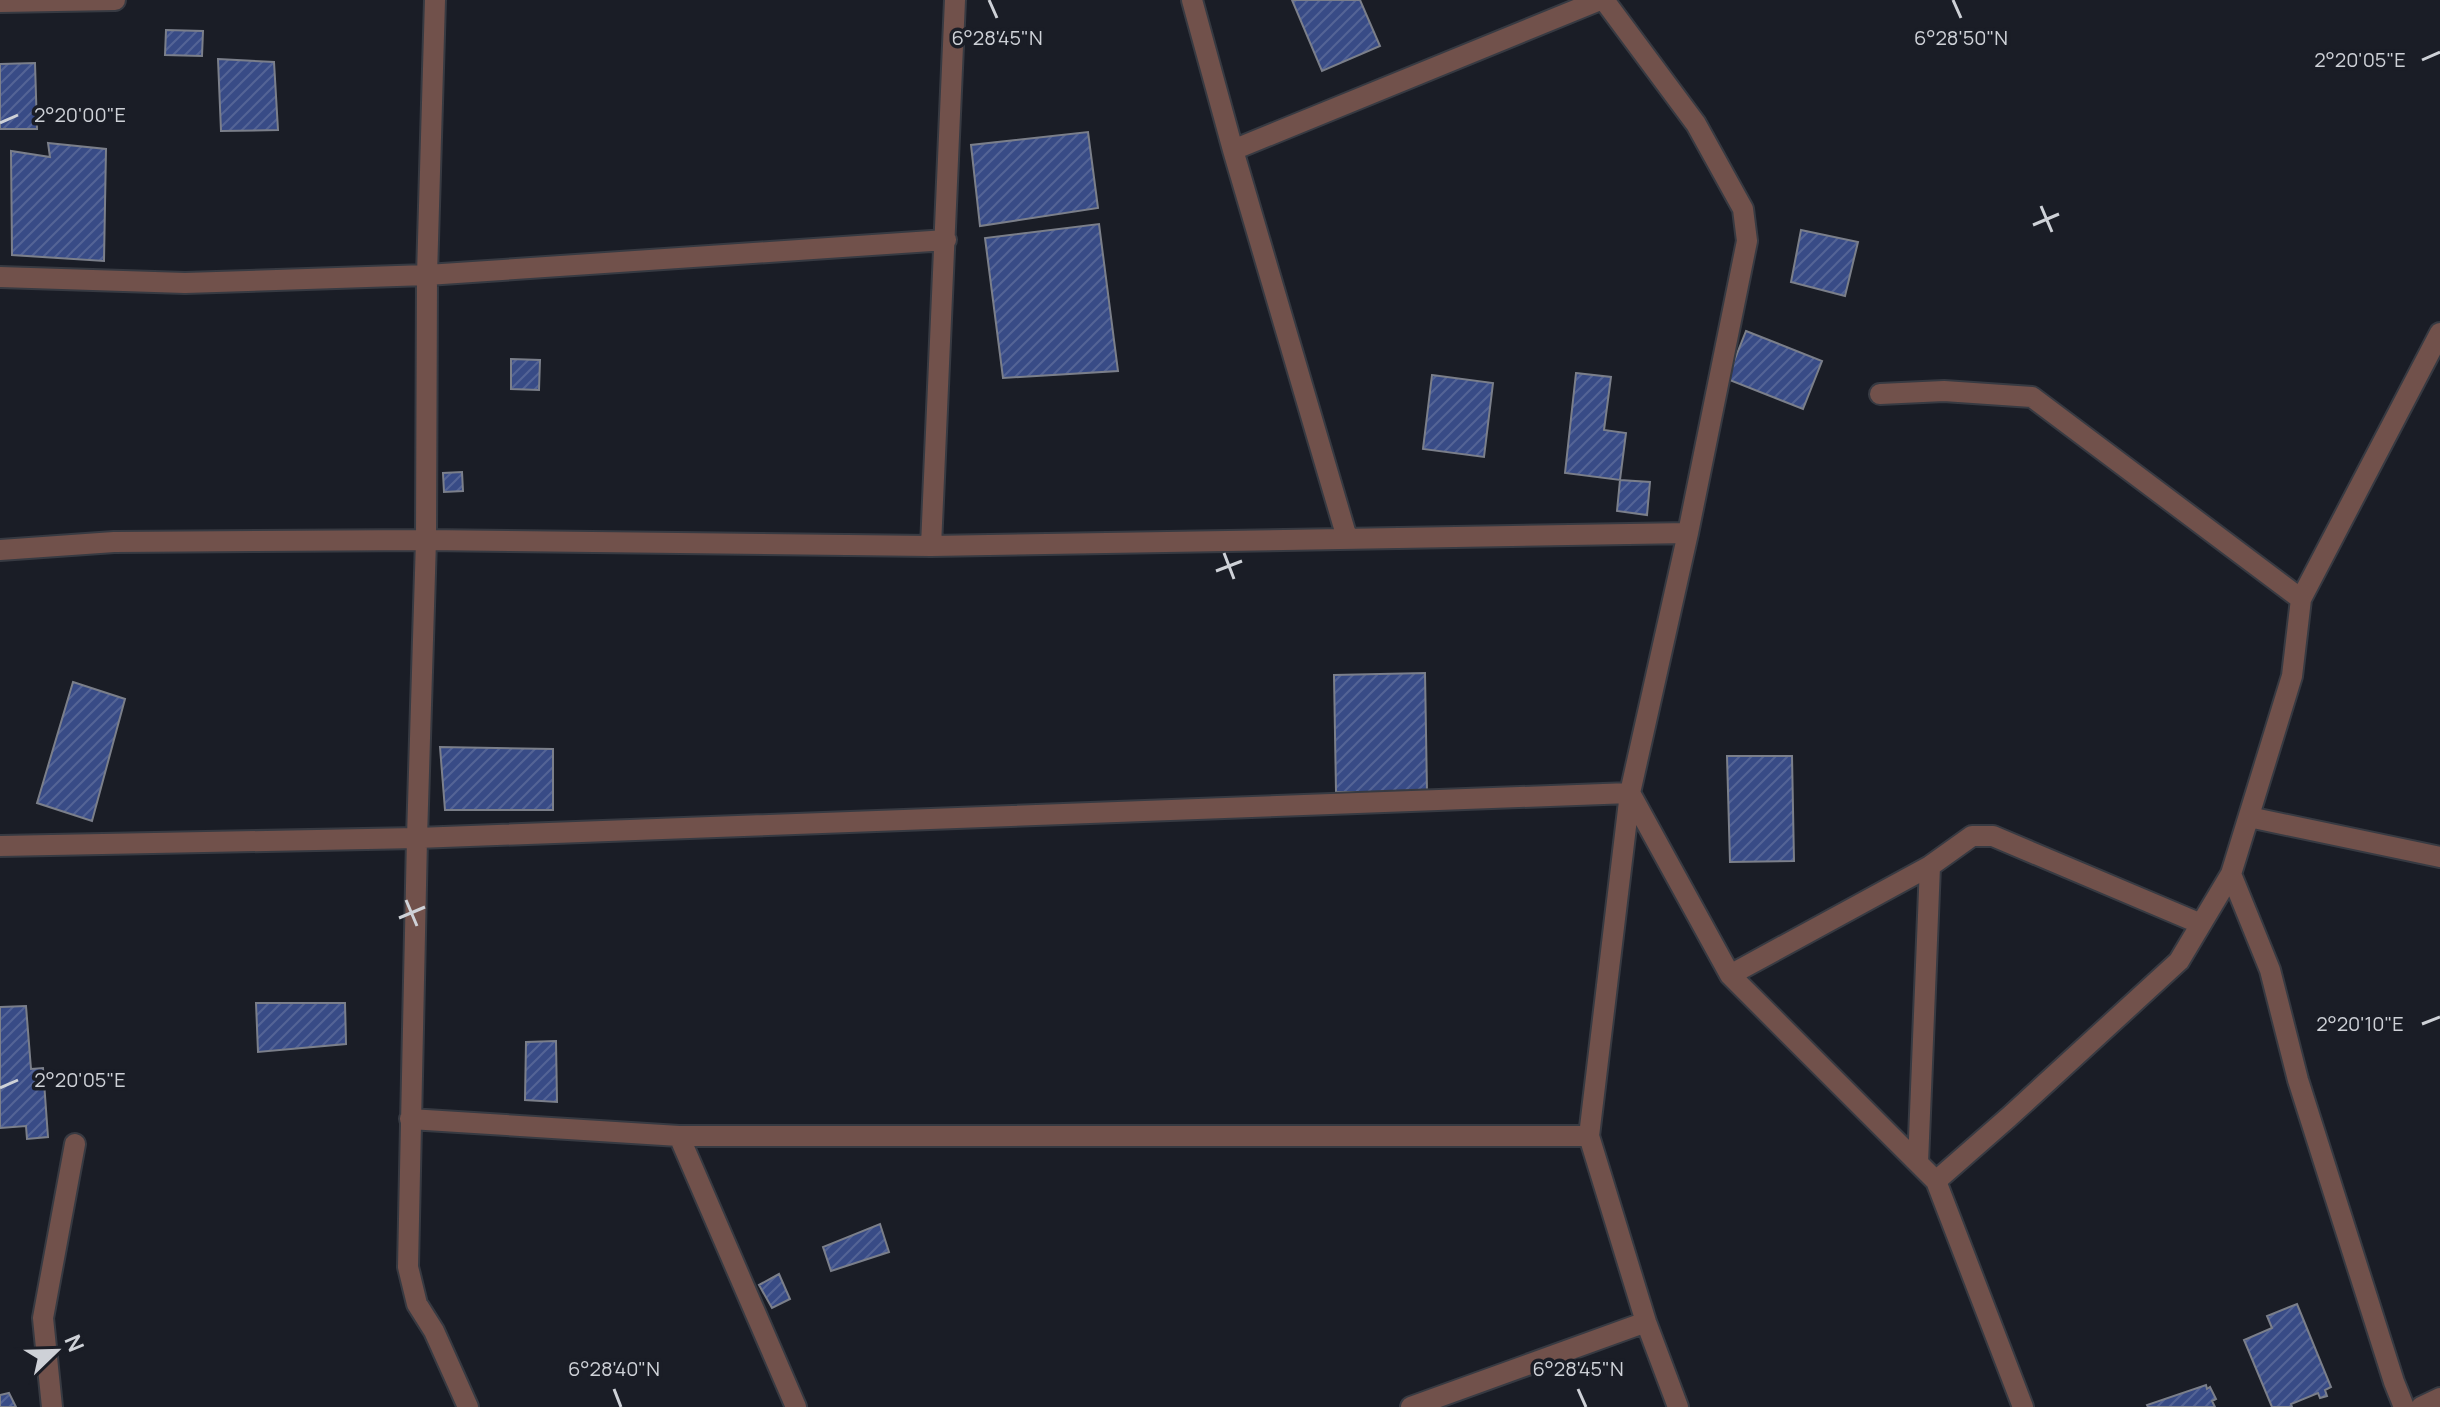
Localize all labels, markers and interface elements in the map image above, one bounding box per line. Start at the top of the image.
text: 6°28'45"N [951,24,1043,51]
text: 6°28'50"N [1914,24,2008,51]
text: 2°20'05"E [2314,46,2406,73]
text: 2°20'00"E [34,101,126,128]
text: 2°20'10"E [2316,1010,2404,1037]
text: 2°20'05"E [34,1066,126,1093]
north arrow [16,1311,96,1391]
text: N [58,1330,91,1356]
text: 6°28'40"N [568,1355,660,1382]
text: 6°28'45"N [1532,1355,1624,1382]

